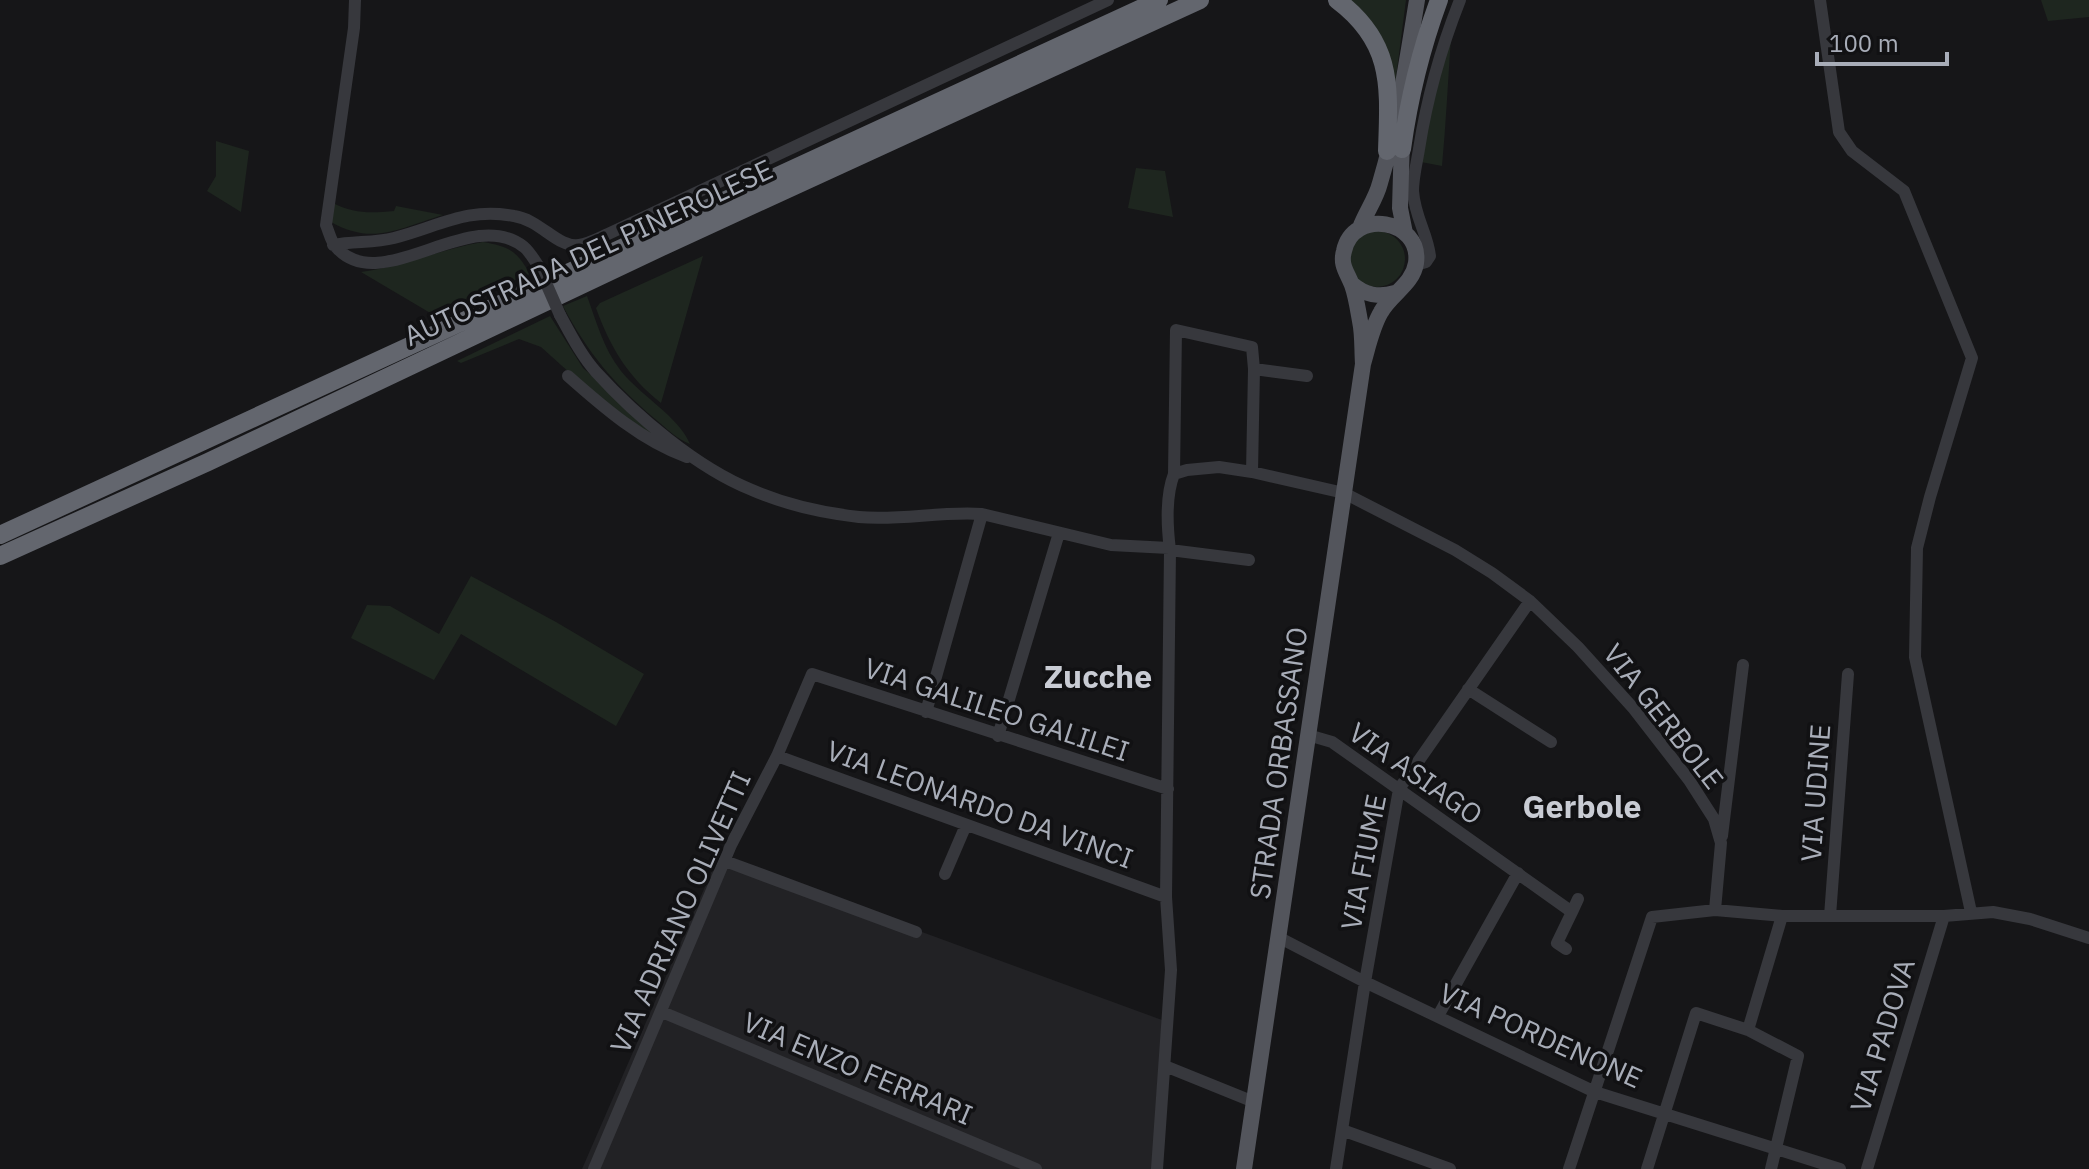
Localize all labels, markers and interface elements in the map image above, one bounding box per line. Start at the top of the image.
scale bar [1817,16,1947,66]
text: 100 m [1829,27,1899,59]
street label: AUTOSTRADA DEL PINEROLESE [398,150,778,354]
street label: STRADA ORBASSANO [1241,625,1315,901]
street label: VIA GERBOLE [1596,636,1732,796]
street label: VIA GALILEO GALILEI [860,649,1134,769]
district label: Zucche [1044,655,1152,697]
street label: VIA ASIAGO [1342,713,1490,833]
street label: VIA UDINE [1792,723,1838,863]
street label: VIA LEONARDO DA VINCI [822,731,1138,877]
street label: VIA ADRIANO OLIVETTI [601,765,759,1059]
district label: Gerbole [1522,785,1642,827]
street label: VIA FIUME [1332,791,1394,933]
street label: VIA PADOVA [1841,954,1923,1116]
street label: VIA PORDENONE [1434,974,1648,1096]
street label: VIA ENZO FERRARI [738,1003,978,1133]

